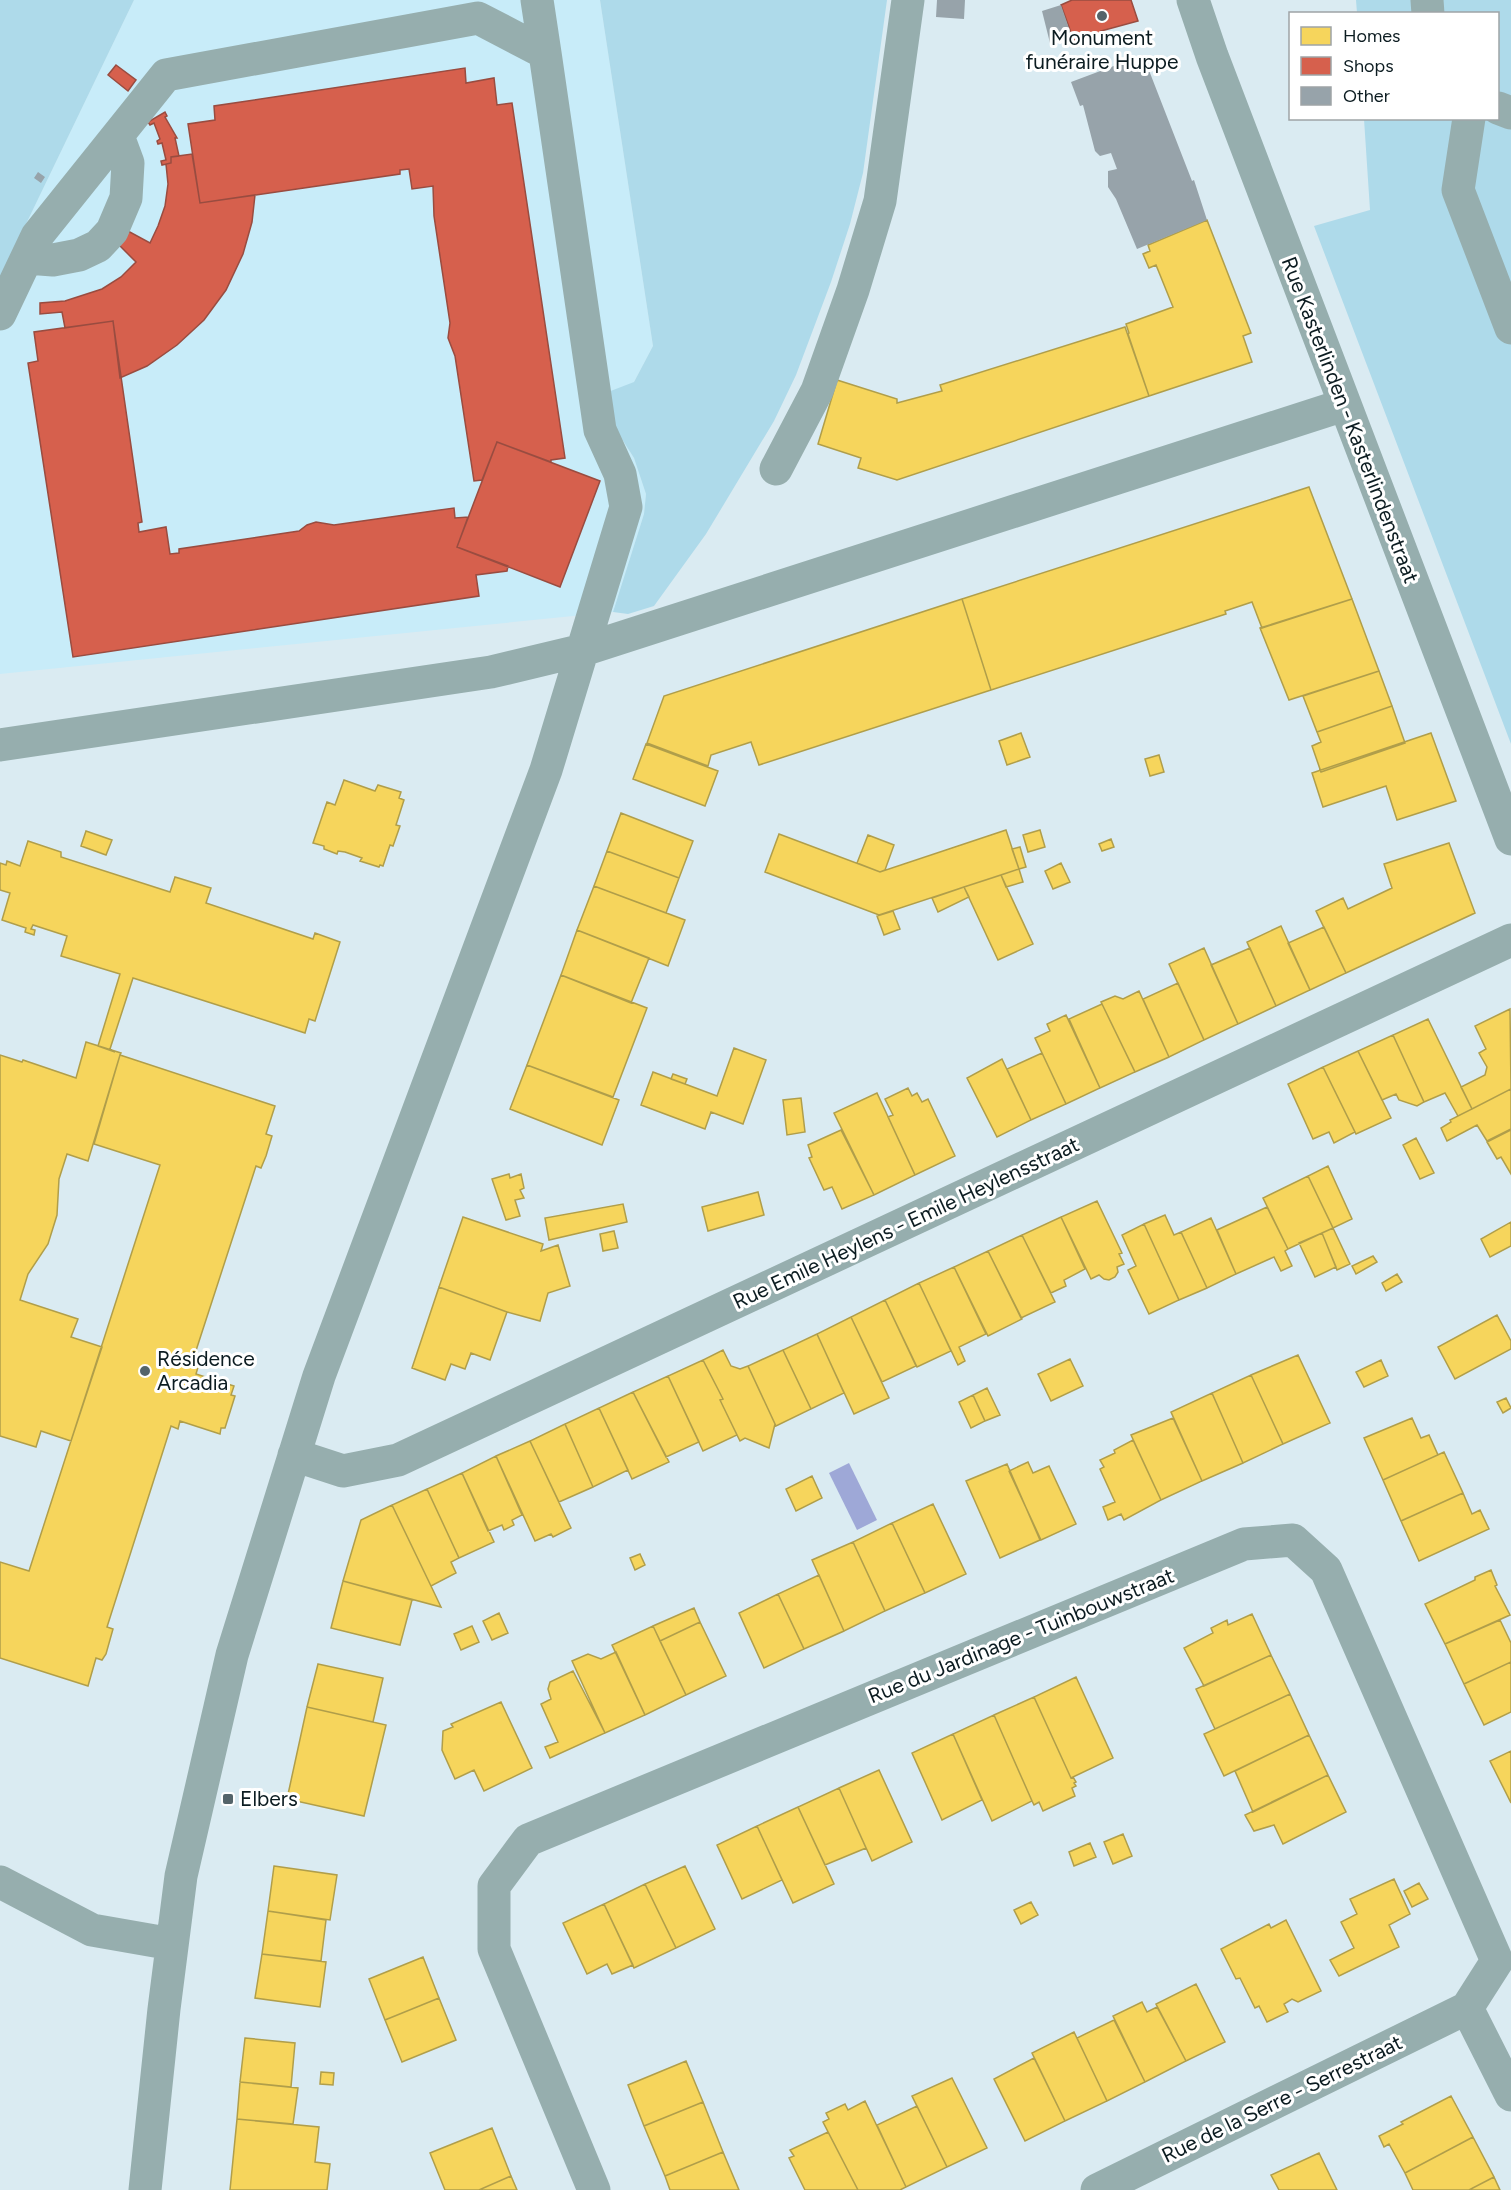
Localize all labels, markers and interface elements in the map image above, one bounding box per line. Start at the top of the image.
marker: Monument funéraire Huppe [1095,9,1109,23]
legend [1289,12,1499,120]
place label: Monument funéraire Huppe [1026,25,1178,74]
text: Homes [1343,25,1401,47]
text: Shops [1343,55,1394,77]
text: Other [1343,85,1390,107]
street label: Rue Kasterlinden - Kasterlindenstraat [1277,253,1424,587]
street label: Rue Emile Heylens - Emile Heylensstraat [729,1131,1083,1314]
place label: Résidence Arcadia [157,1346,255,1395]
marker: Résidence Arcadia [138,1364,152,1378]
street label: Rue du Jardinage - Tuinbouwstraat [864,1563,1177,1708]
place label: Elbers [240,1786,298,1811]
marker: Elbers [221,1792,235,1806]
street label: Rue de la Serre - Serrestraat [1157,2029,1406,2168]

